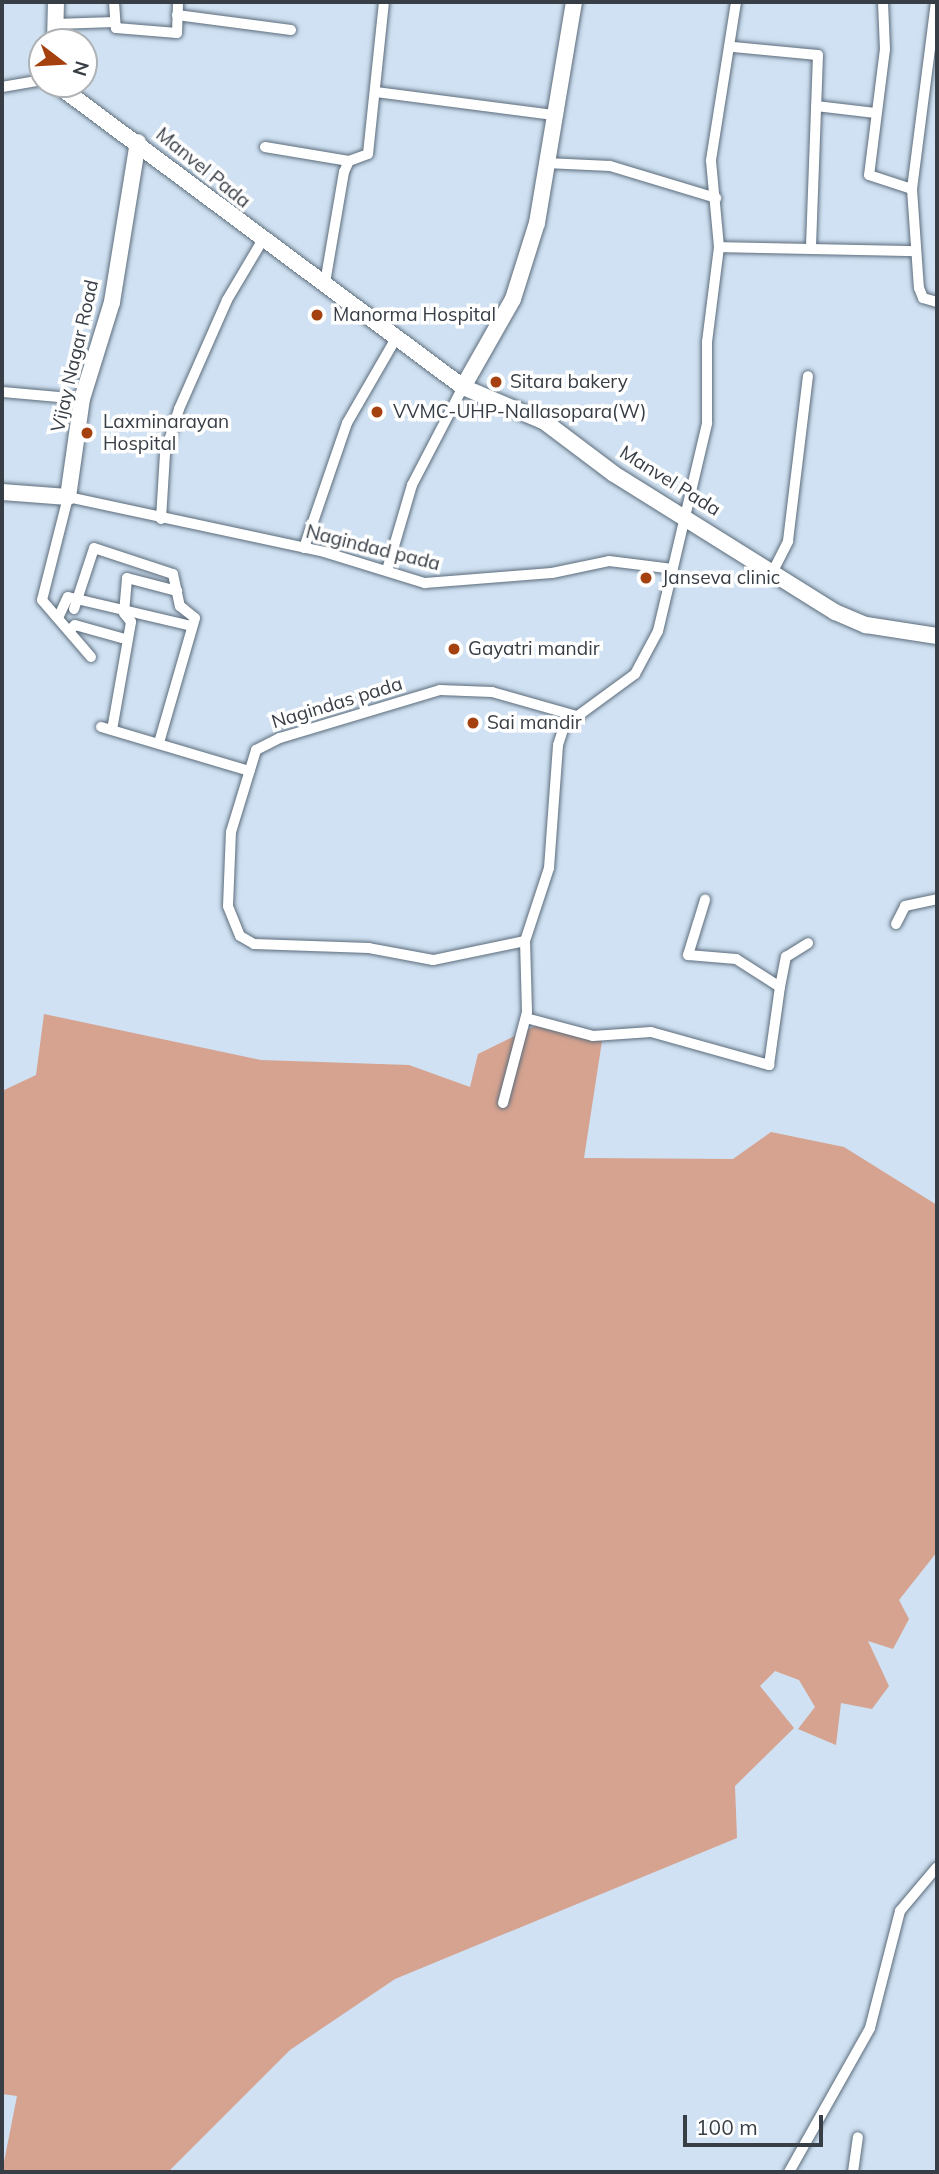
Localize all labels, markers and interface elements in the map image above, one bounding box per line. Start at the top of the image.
north arrow [28,28,98,98]
text: N [68,58,95,79]
street label: Manvel Pada [151,123,255,213]
street label: Vijay Nagar Road [46,278,104,434]
place label: Manorma Hospital [333,304,496,326]
marker: Manorma Hospital [307,305,327,325]
place label: Sitara bakery [510,371,628,393]
marker: Sitara bakery [488,374,504,390]
place label: VVMC-UHP-Nallasopara(W) [393,401,646,423]
marker: VVMC-UHP-Nallasopara(W) [367,402,387,422]
place label: Laxminarayan Hospital [103,411,229,455]
marker: Laxminarayan Hospital [77,423,97,443]
street label: Manvel Pada [615,441,725,521]
street label: Nagindad pada [304,520,442,576]
place label: Janseva clinic [662,567,780,589]
marker: Janseva clinic [636,568,656,588]
place label: Gayatri mandir [468,638,600,660]
marker: Gayatri mandir [446,641,462,657]
street label: Nagindas pada [269,672,405,734]
place label: Sai mandir [487,712,582,734]
marker: Sai mandir [465,715,481,731]
scale bar [687,2100,827,2144]
text: 100 m [696,2114,758,2140]

